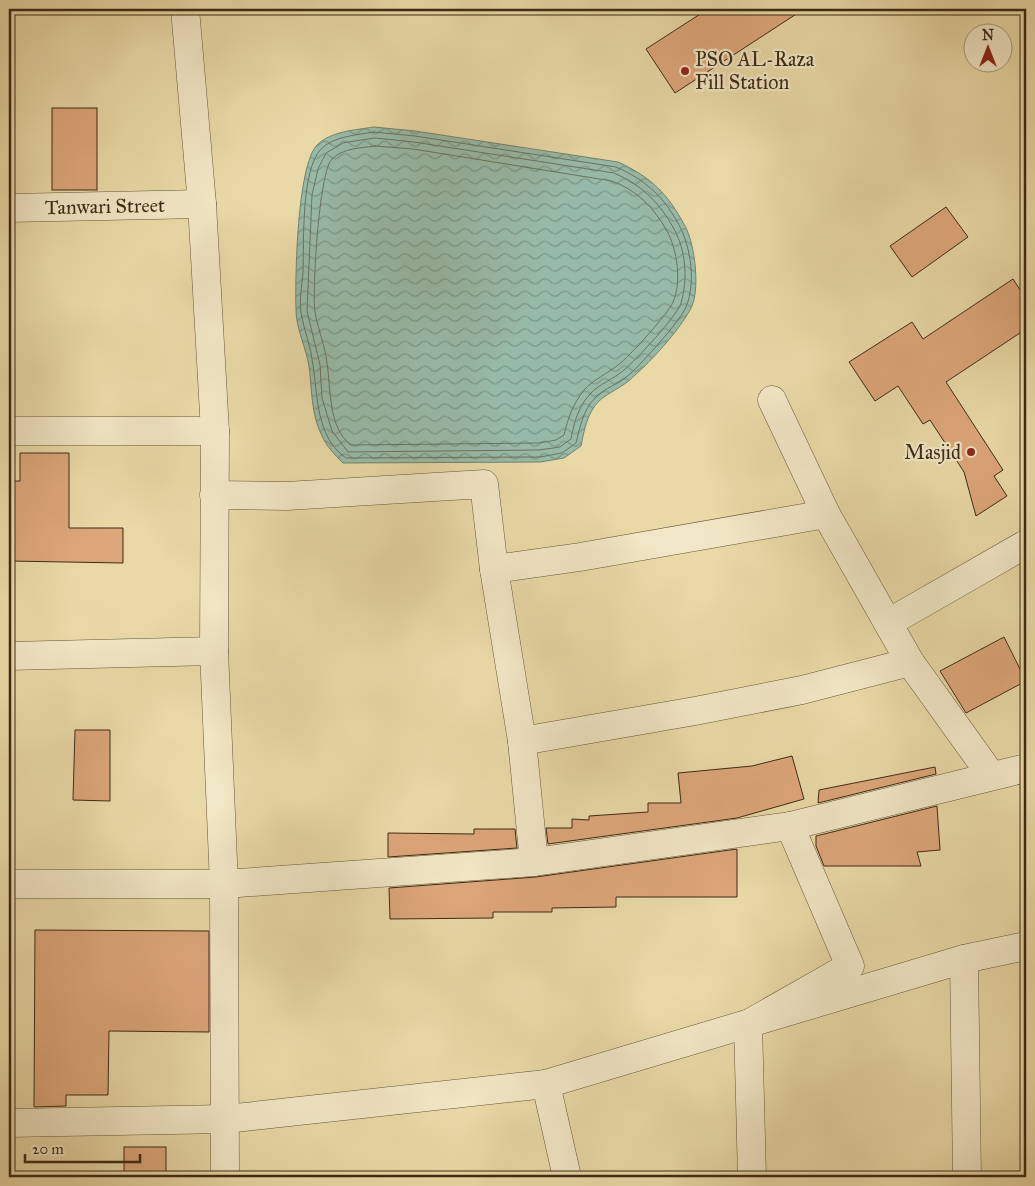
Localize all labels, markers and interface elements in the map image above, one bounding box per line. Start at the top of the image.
north arrow [962,22,1012,72]
text: N [982,27,994,44]
place label: PSO AL-Raza Fill Station [695,47,815,94]
marker: PSO AL-Raza Fill Station [679,65,691,77]
street label: Tanwari Street [45,193,165,219]
place label: Masjid [904,440,961,464]
marker: Masjid [965,446,977,458]
scale bar [25,1131,140,1163]
text: 20 m [32,1140,64,1158]

